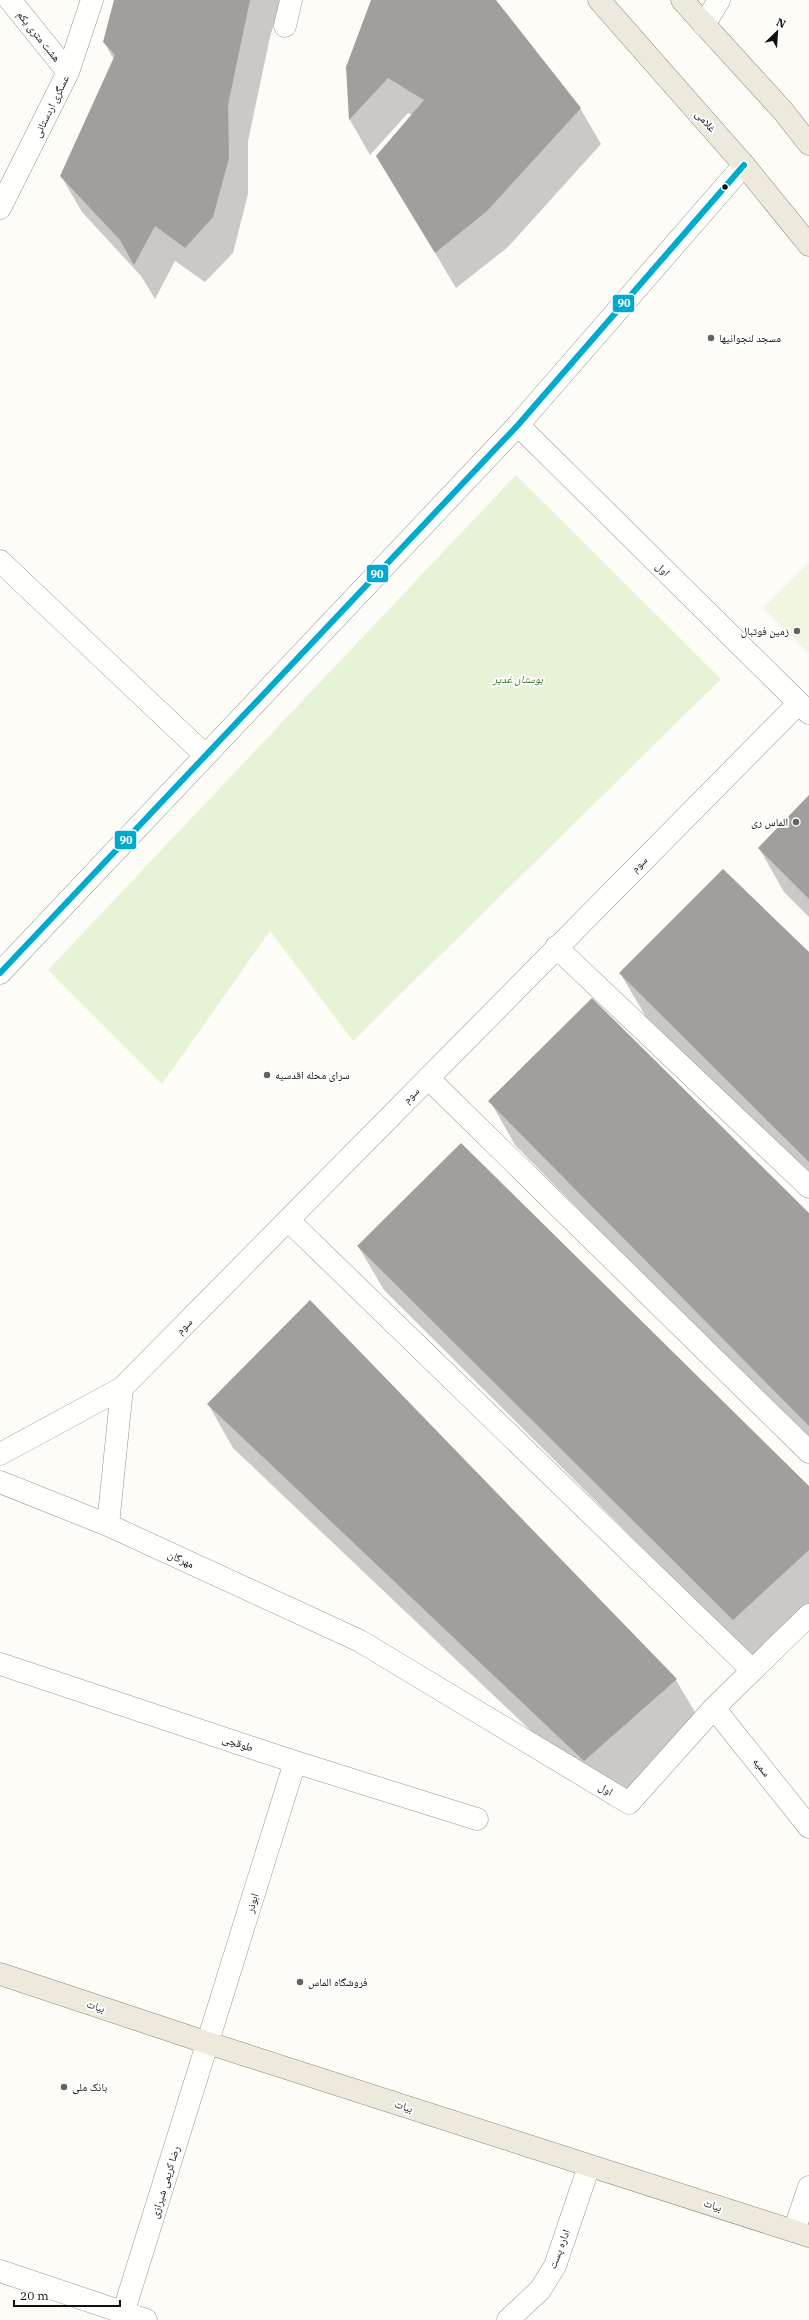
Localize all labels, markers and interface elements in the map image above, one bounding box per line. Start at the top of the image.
street label: هشت متری یکم [13,8,64,65]
north arrow [757,12,797,52]
text: N [774,15,788,31]
street label: عسگری اردستانی [30,72,72,139]
street label: غلامی [693,107,720,135]
unlabelled marker [720,182,730,192]
line badge: 90 [612,294,635,313]
text: 90 [617,296,631,310]
place label: مسجد لنجوانیها [719,331,781,345]
marker: مسجد لنجوانیها [706,333,716,343]
street label: اول [653,559,673,579]
line badge: 90 [366,564,389,583]
text: 90 [370,567,384,581]
place label: زمین فوتبال [741,624,789,638]
marker: زمین فوتبال [792,626,802,636]
park label: بوستان غدیر [492,672,544,686]
place label: الماس ری [751,815,788,829]
marker: الماس ری [791,817,801,827]
line badge: 90 [114,830,137,850]
text: 90 [119,833,133,847]
street label: سوم [628,853,650,875]
place label: سرای محله اقدسیه [275,1068,350,1082]
marker: سرای محله اقدسیه [262,1070,272,1080]
street label: سوم [400,1084,422,1106]
street label: سوم [173,1315,195,1337]
street label: مهرگان [166,1547,196,1571]
street label: طوقچی [221,1731,255,1755]
street label: سمیه [750,1755,774,1779]
street label: اول [596,1779,616,1799]
street label: ابوذر [242,1892,262,1915]
place label: فروشگاه الماس [308,1975,368,1989]
marker: فروشگاه الماس [295,1977,305,1987]
street label: بیات [85,1997,107,2015]
place label: بانک ملی [72,2080,107,2094]
marker: بانک ملی [59,2082,69,2092]
street label: بیات [393,2097,415,2115]
street label: رضا کریمی شیرازی [147,2144,183,2220]
street label: بیات [702,2196,724,2214]
street label: اداره پست [545,2227,573,2271]
scale bar [14,2282,120,2308]
text: 20 m [20,2288,49,2303]

